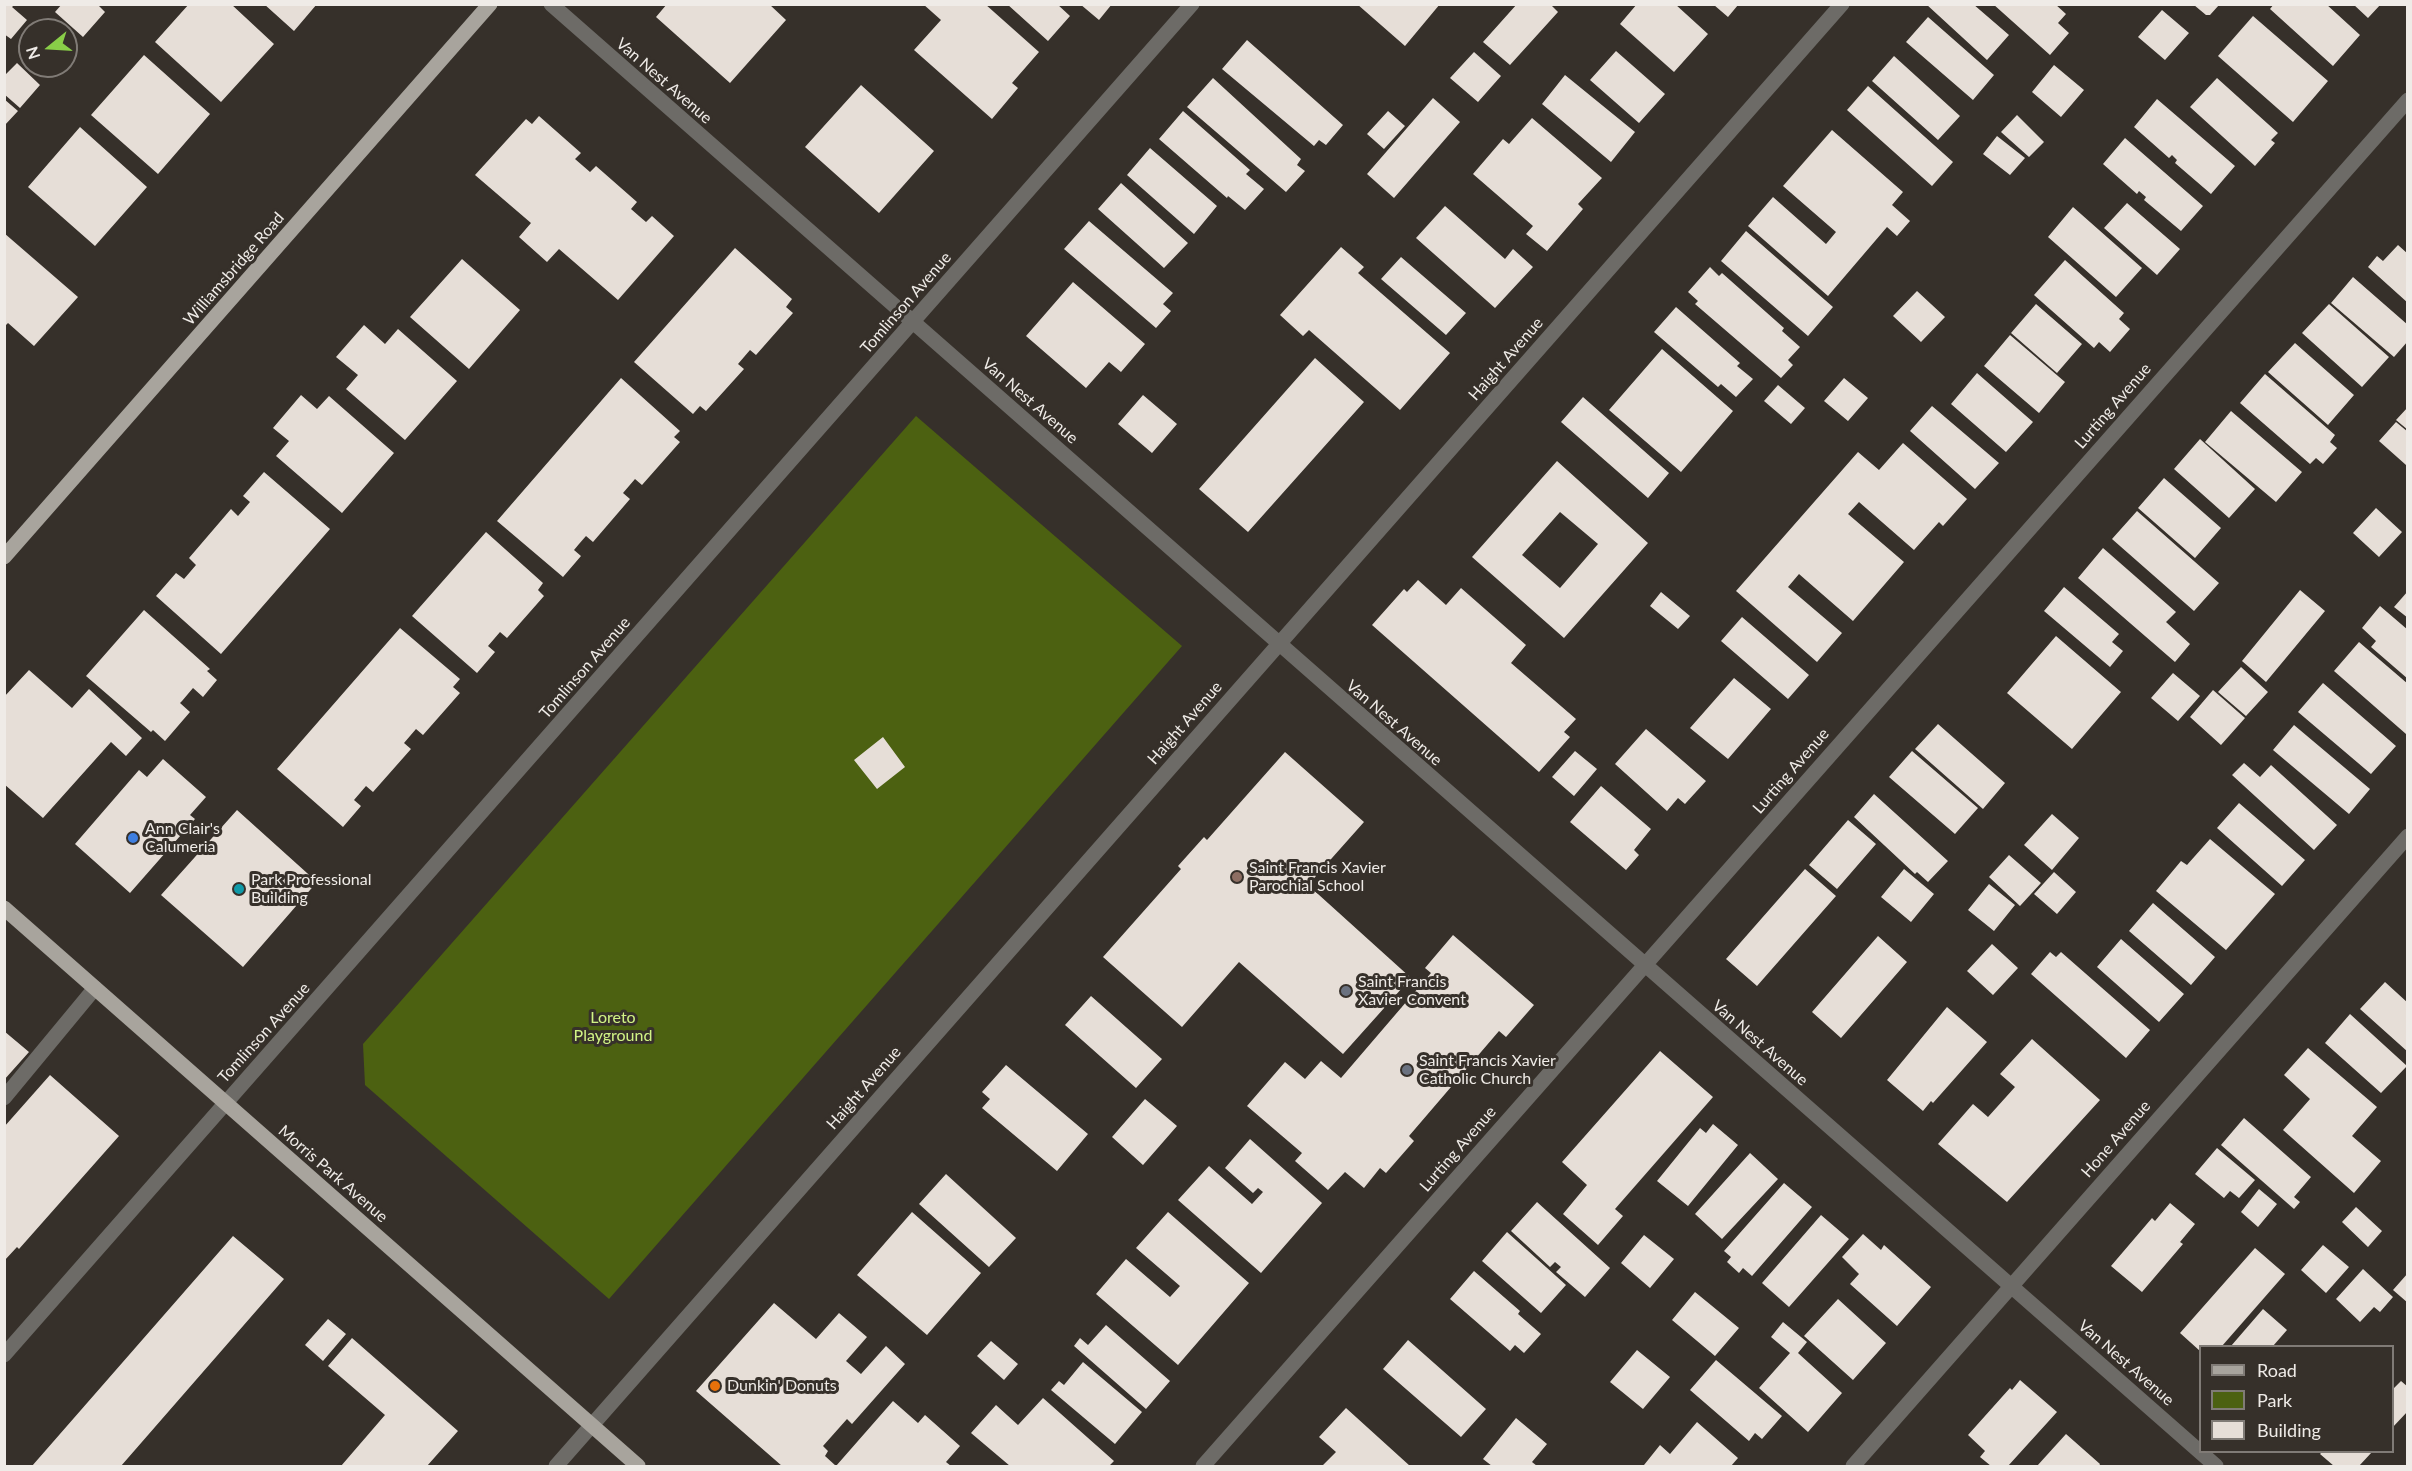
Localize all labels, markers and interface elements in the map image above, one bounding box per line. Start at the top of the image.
north arrow [18,18,78,78]
street label: Van Nest Avenue [612,34,716,128]
text: N [21,44,43,62]
street label: Williamsbridge Road [180,209,288,329]
street label: Tomlinson Avenue [857,248,955,358]
street label: Haight Avenue [1465,314,1547,404]
street label: Van Nest Avenue [978,354,1082,448]
street label: Lurting Avenue [2071,359,2155,453]
street label: Tomlinson Avenue [536,613,634,723]
street label: Van Nest Avenue [1342,676,1446,770]
street label: Haight Avenue [1144,678,1226,768]
street label: Lurting Avenue [1749,724,1833,818]
place label: Ann Clair's Calumeria [145,819,220,857]
marker: Ann Clair's Calumeria [126,831,140,845]
place label: Saint Francis Xavier Parochial School [1249,858,1386,896]
place label: Park Professional Building [251,870,371,908]
marker: Saint Francis Xavier Parochial School [1230,870,1244,884]
marker: Park Professional Building [232,882,246,896]
place label: Saint Francis Xavier Convent [1358,972,1466,1010]
street label: Tomlinson Avenue [214,979,314,1087]
marker: Saint Francis Xavier Convent [1339,984,1353,998]
street label: Van Nest Avenue [1708,996,1812,1090]
park label: Loreto Playground [574,1008,652,1046]
street label: Haight Avenue [823,1043,905,1133]
place label: Saint Francis Xavier Catholic Church [1419,1051,1556,1089]
marker: Saint Francis Xavier Catholic Church [1400,1063,1414,1077]
street label: Hone Avenue [2077,1097,2155,1181]
street label: Lurting Avenue [1416,1102,1500,1196]
street label: Morris Park Avenue [274,1121,392,1227]
street label: Van Nest Avenue [2074,1316,2178,1410]
legend [2199,1345,2394,1453]
text: Road [2257,1359,2297,1381]
place label: Dunkin' Donuts [727,1376,837,1396]
marker: Dunkin' Donuts [708,1379,722,1393]
text: Park [2257,1389,2292,1411]
text: Building [2257,1419,2321,1441]

